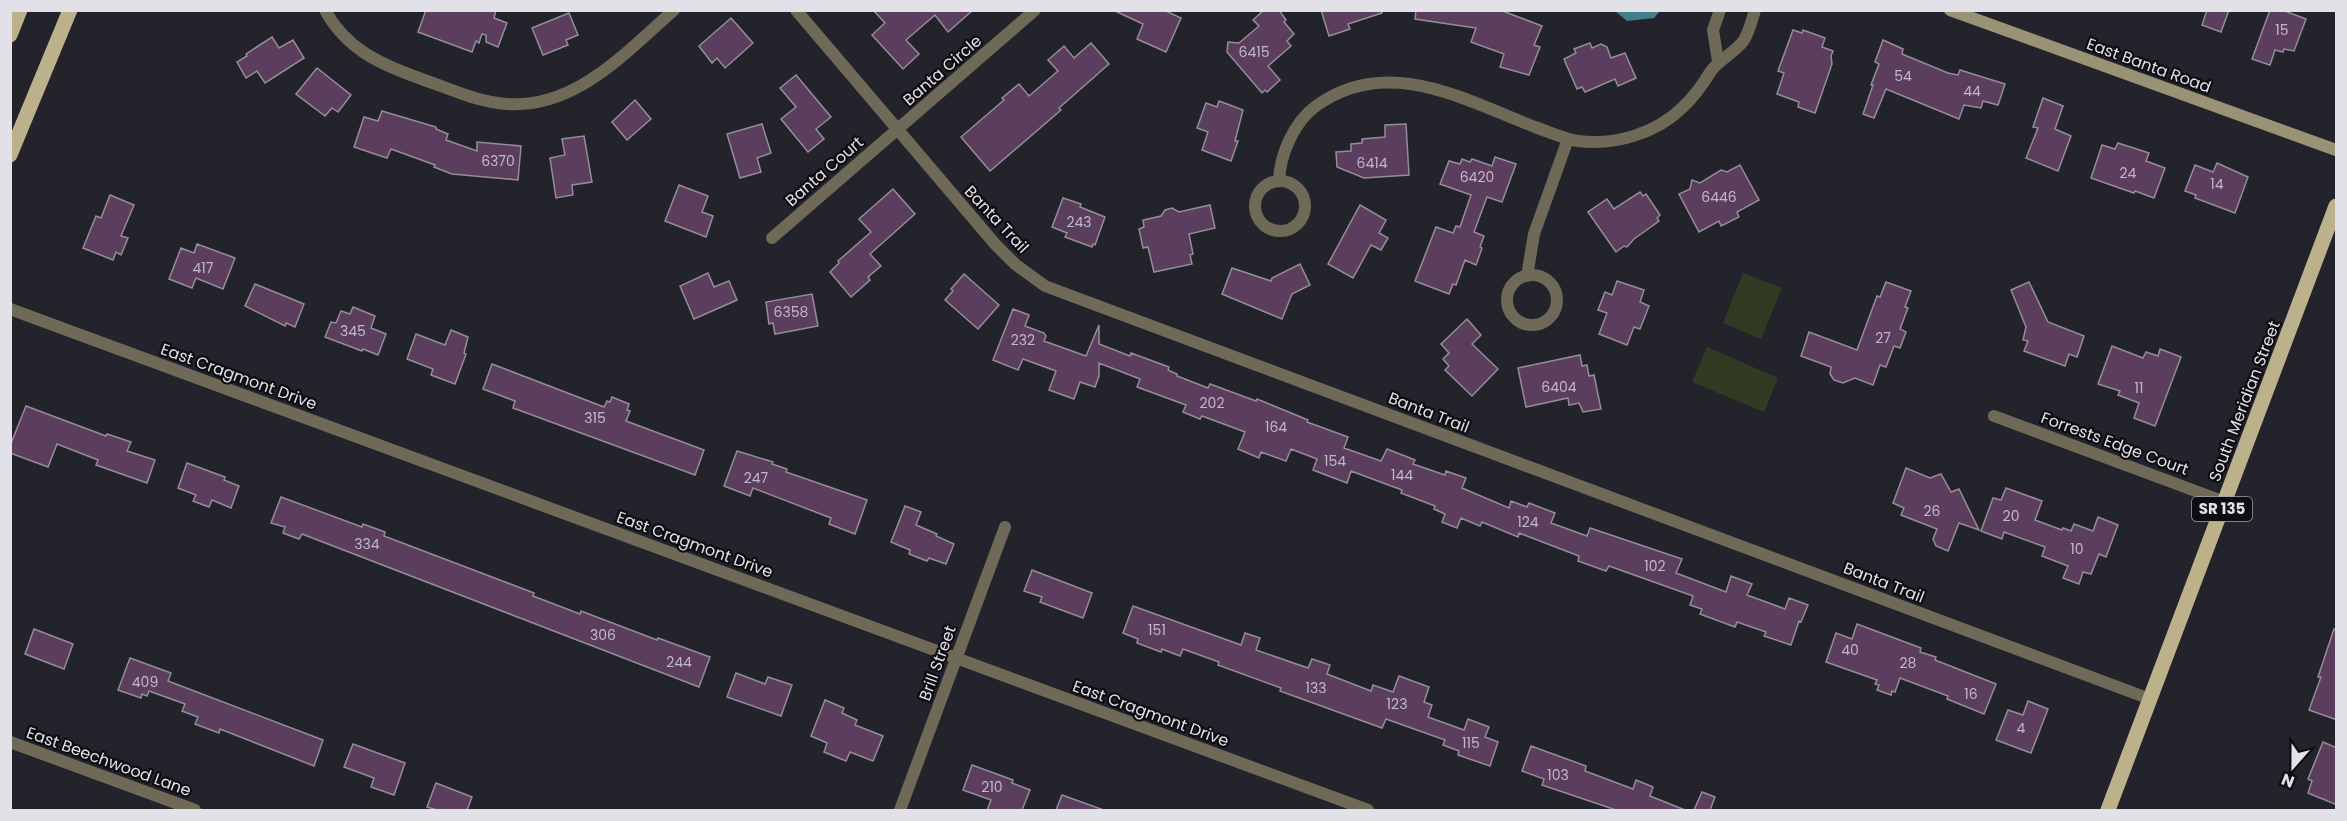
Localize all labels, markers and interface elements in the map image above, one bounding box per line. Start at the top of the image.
house number: 15 [2275,20,2289,40]
street label: Banta Circle [898,30,987,111]
street label: East Banta Road [2083,32,2214,99]
house number: 6415 [1239,42,1269,62]
house number: 54 [1894,66,1912,86]
house number: 44 [1963,81,1981,101]
street label: Banta Court [780,131,868,212]
house number: 6370 [481,151,515,171]
house number: 6414 [1357,153,1388,173]
house number: 24 [2120,163,2137,183]
house number: 6420 [1460,167,1494,187]
house number: 14 [2210,174,2224,194]
street label: Banta Trail [959,180,1034,258]
house number: 6446 [1701,187,1737,207]
house number: 243 [1066,212,1092,232]
house number: 417 [193,258,214,278]
house number: 6358 [774,302,809,322]
street label: South Meridian Street [2203,317,2286,485]
house number: 345 [340,321,366,341]
house number: 27 [1875,328,1891,348]
house number: 232 [1011,330,1035,350]
street label: East Cragmont Drive [158,338,320,415]
house number: 6404 [1541,377,1577,397]
house number: 11 [2135,378,2143,398]
street label: Banta Trail [1385,386,1473,438]
house number: 202 [1200,393,1224,413]
street label: Forrests Edge Court [2038,406,2192,481]
house number: 315 [584,408,606,428]
house number: 164 [1265,417,1287,437]
house number: 154 [1324,451,1346,471]
house number: 144 [1391,465,1413,485]
house number: 247 [744,468,769,488]
road number: SR 135 [2192,497,2252,521]
house number: 26 [1924,501,1941,521]
street label: East Cragmont Drive [614,506,776,583]
house number: 20 [2003,506,2019,526]
house number: 124 [1517,512,1539,532]
house number: 334 [354,534,380,554]
house number: 10 [2070,539,2084,559]
house number: 102 [1644,556,1666,576]
street label: Banta Trail [1840,556,1928,608]
house number: 151 [1148,620,1166,640]
street label: Brill Street [913,622,962,704]
house number: 306 [590,625,616,645]
house number: 40 [1841,640,1859,660]
house number: 244 [666,652,692,672]
house number: 28 [1900,653,1917,673]
house number: 409 [132,672,158,692]
street label: East Cragmont Drive [1070,675,1232,752]
house number: 133 [1306,678,1326,698]
house number: 16 [1964,684,1978,704]
house number: 123 [1387,694,1407,714]
house number: 4 [2017,718,2026,738]
street label: East Beechwood Lane [23,721,194,802]
house number: 115 [1462,733,1480,753]
north arrow [2263,737,2323,797]
house number: 103 [1547,765,1569,785]
text: N [2278,768,2298,793]
house number: 210 [981,777,1003,797]

